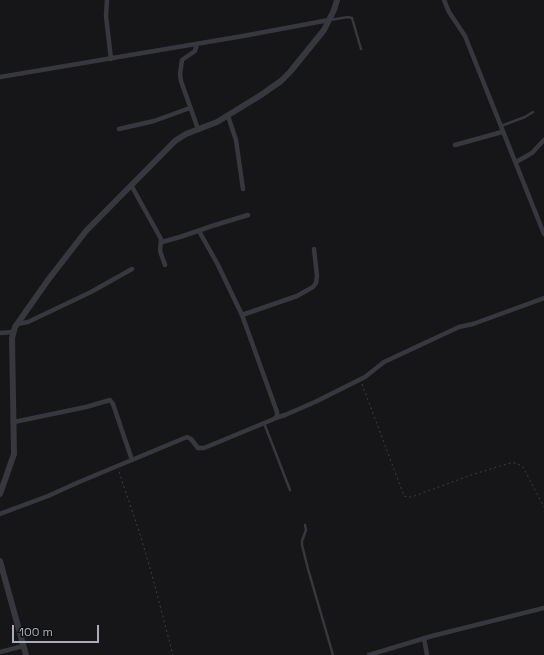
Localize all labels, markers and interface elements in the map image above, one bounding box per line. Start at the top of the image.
scale bar [14,617,101,643]
text: 100 m [19,624,53,640]

